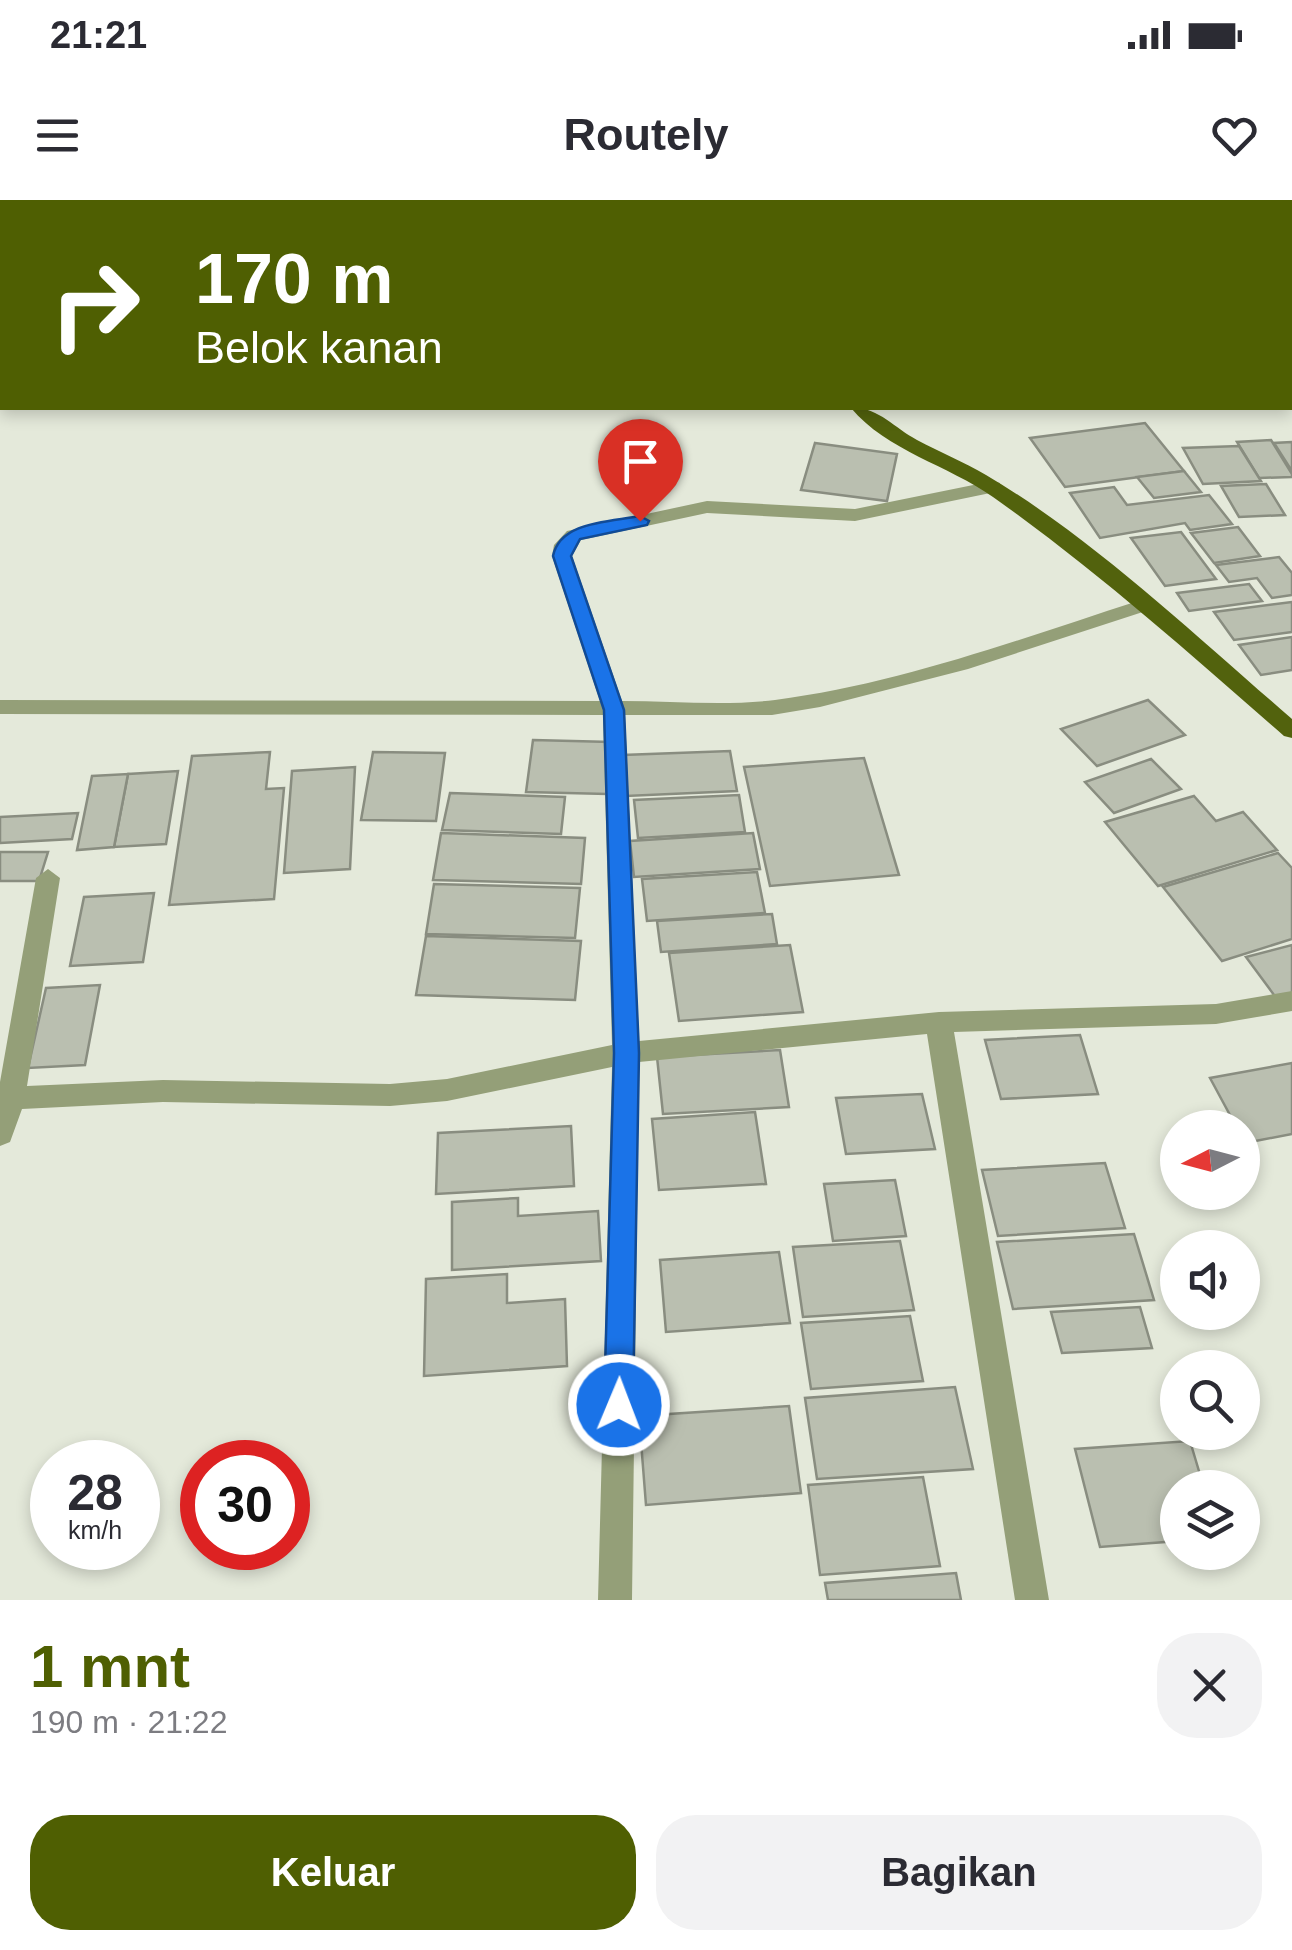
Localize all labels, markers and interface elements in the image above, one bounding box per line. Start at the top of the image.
text: 21:21 [50,14,147,56]
icon: menu [30,108,85,163]
icon: heart [1207,108,1262,163]
text: Routely [563,109,729,160]
icon: right [30,240,160,370]
text: 170 m [195,240,393,318]
text: Belok kanan [195,322,443,373]
pin [598,419,683,522]
icon: arrive [613,434,668,489]
north arrow [1160,1110,1260,1210]
map controls [1160,1110,1260,1570]
button: sound [1160,1230,1260,1330]
button: search [1160,1350,1260,1450]
position arrow [567,1353,671,1457]
speed limit sign: 30 [180,1440,310,1570]
text: 28 [67,1465,123,1521]
button: layers [1160,1470,1260,1570]
text: km/h [68,1516,122,1544]
text: 1 mnt [30,1633,190,1700]
button: close [1157,1633,1262,1738]
text: 190 m · 21:22 [30,1704,227,1740]
button: Keluar [30,1815,636,1930]
button: Bagikan [656,1815,1262,1930]

